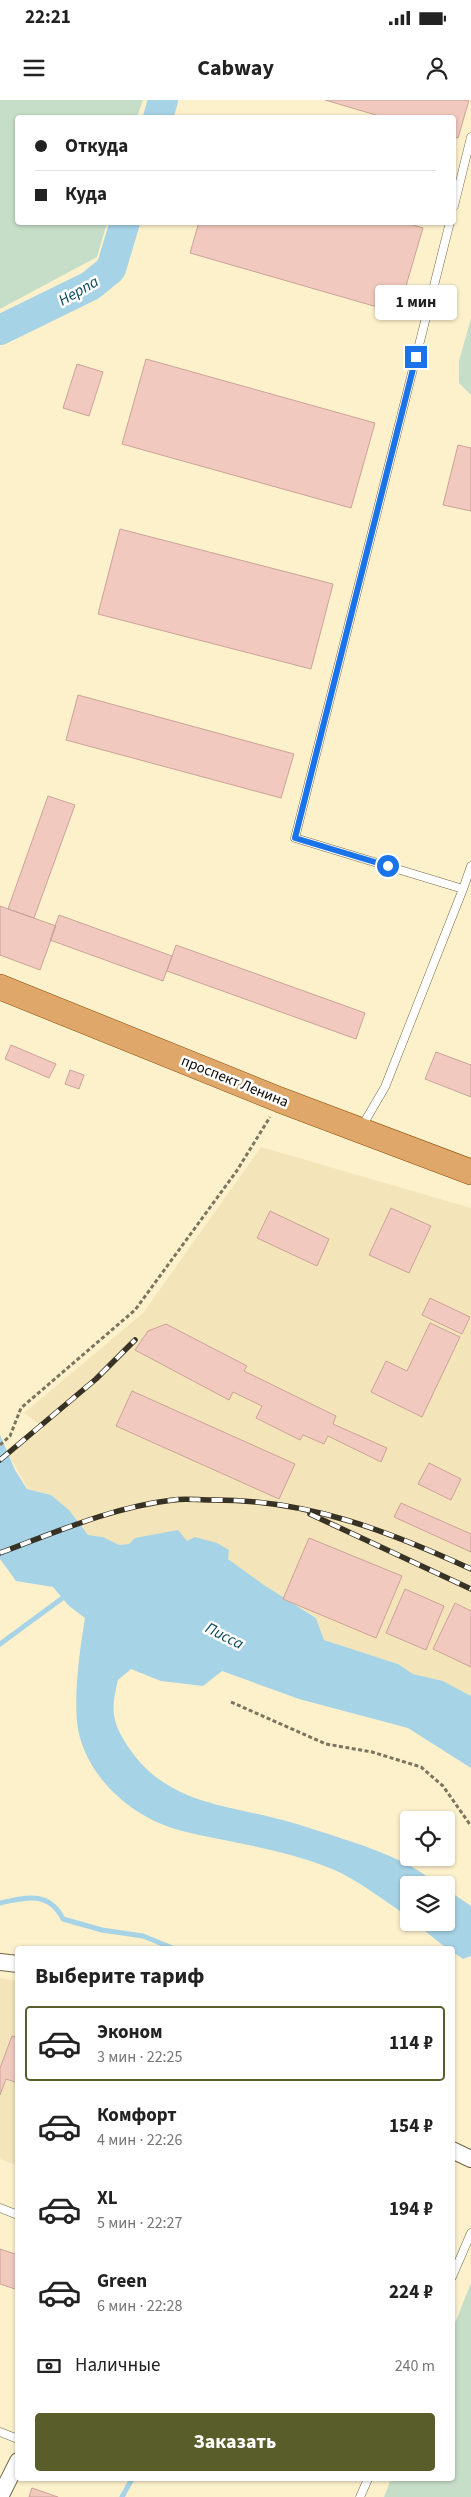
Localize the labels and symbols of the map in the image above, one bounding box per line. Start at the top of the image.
water label: Нерпа [54,270,103,311]
callout: 1 мин [375,284,457,320]
route end [405,346,427,368]
route start [377,855,399,877]
street label: проспект Ленина [178,1050,292,1113]
water label: Писса [202,1617,248,1655]

